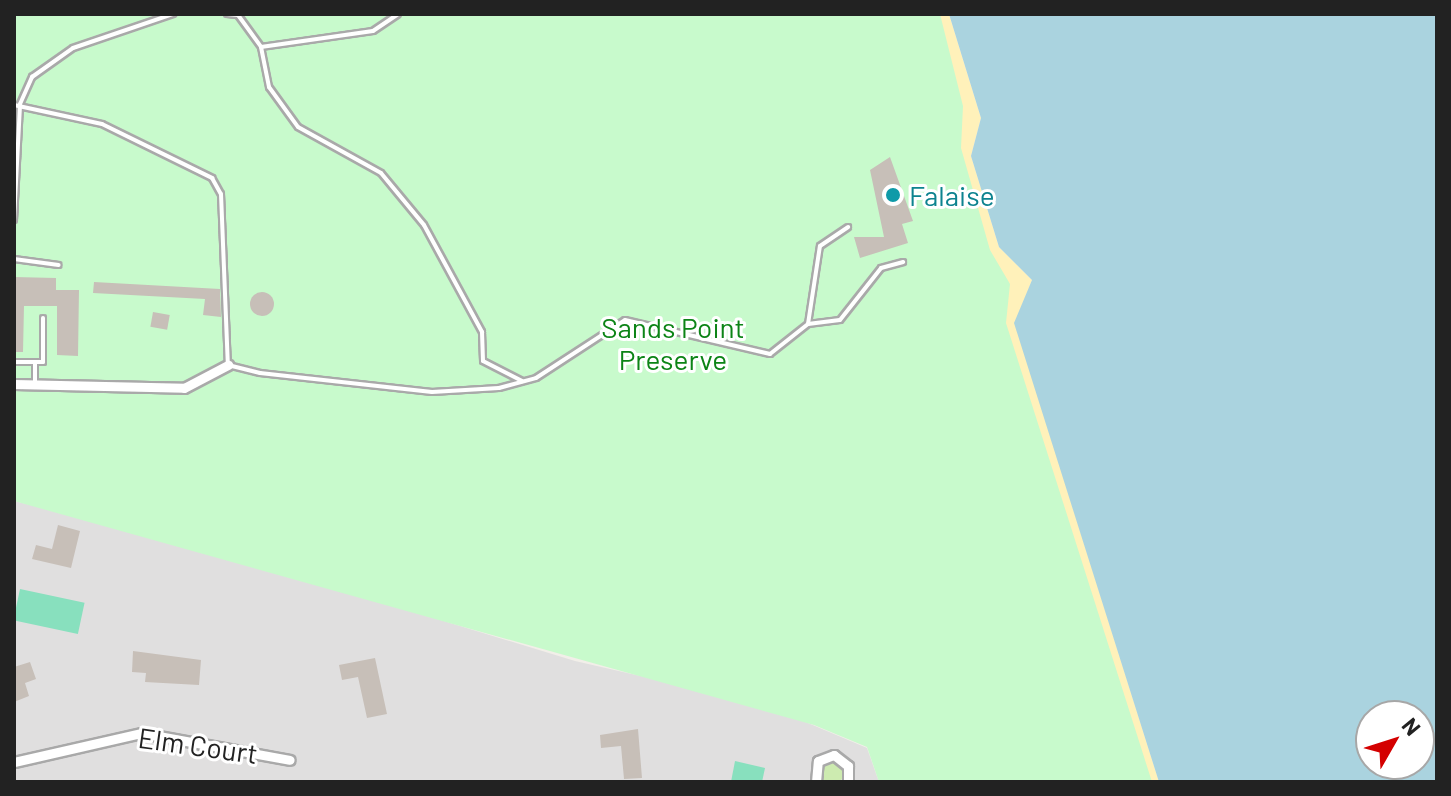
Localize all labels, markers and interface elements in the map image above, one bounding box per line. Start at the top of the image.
place label: Falaise [909,178,995,212]
marker: Falaise [884,186,902,204]
park label: Sands Point Preserve [601,310,745,376]
north arrow [1355,700,1435,780]
text: N [1397,712,1427,740]
street label: Elm Court [136,720,260,770]

